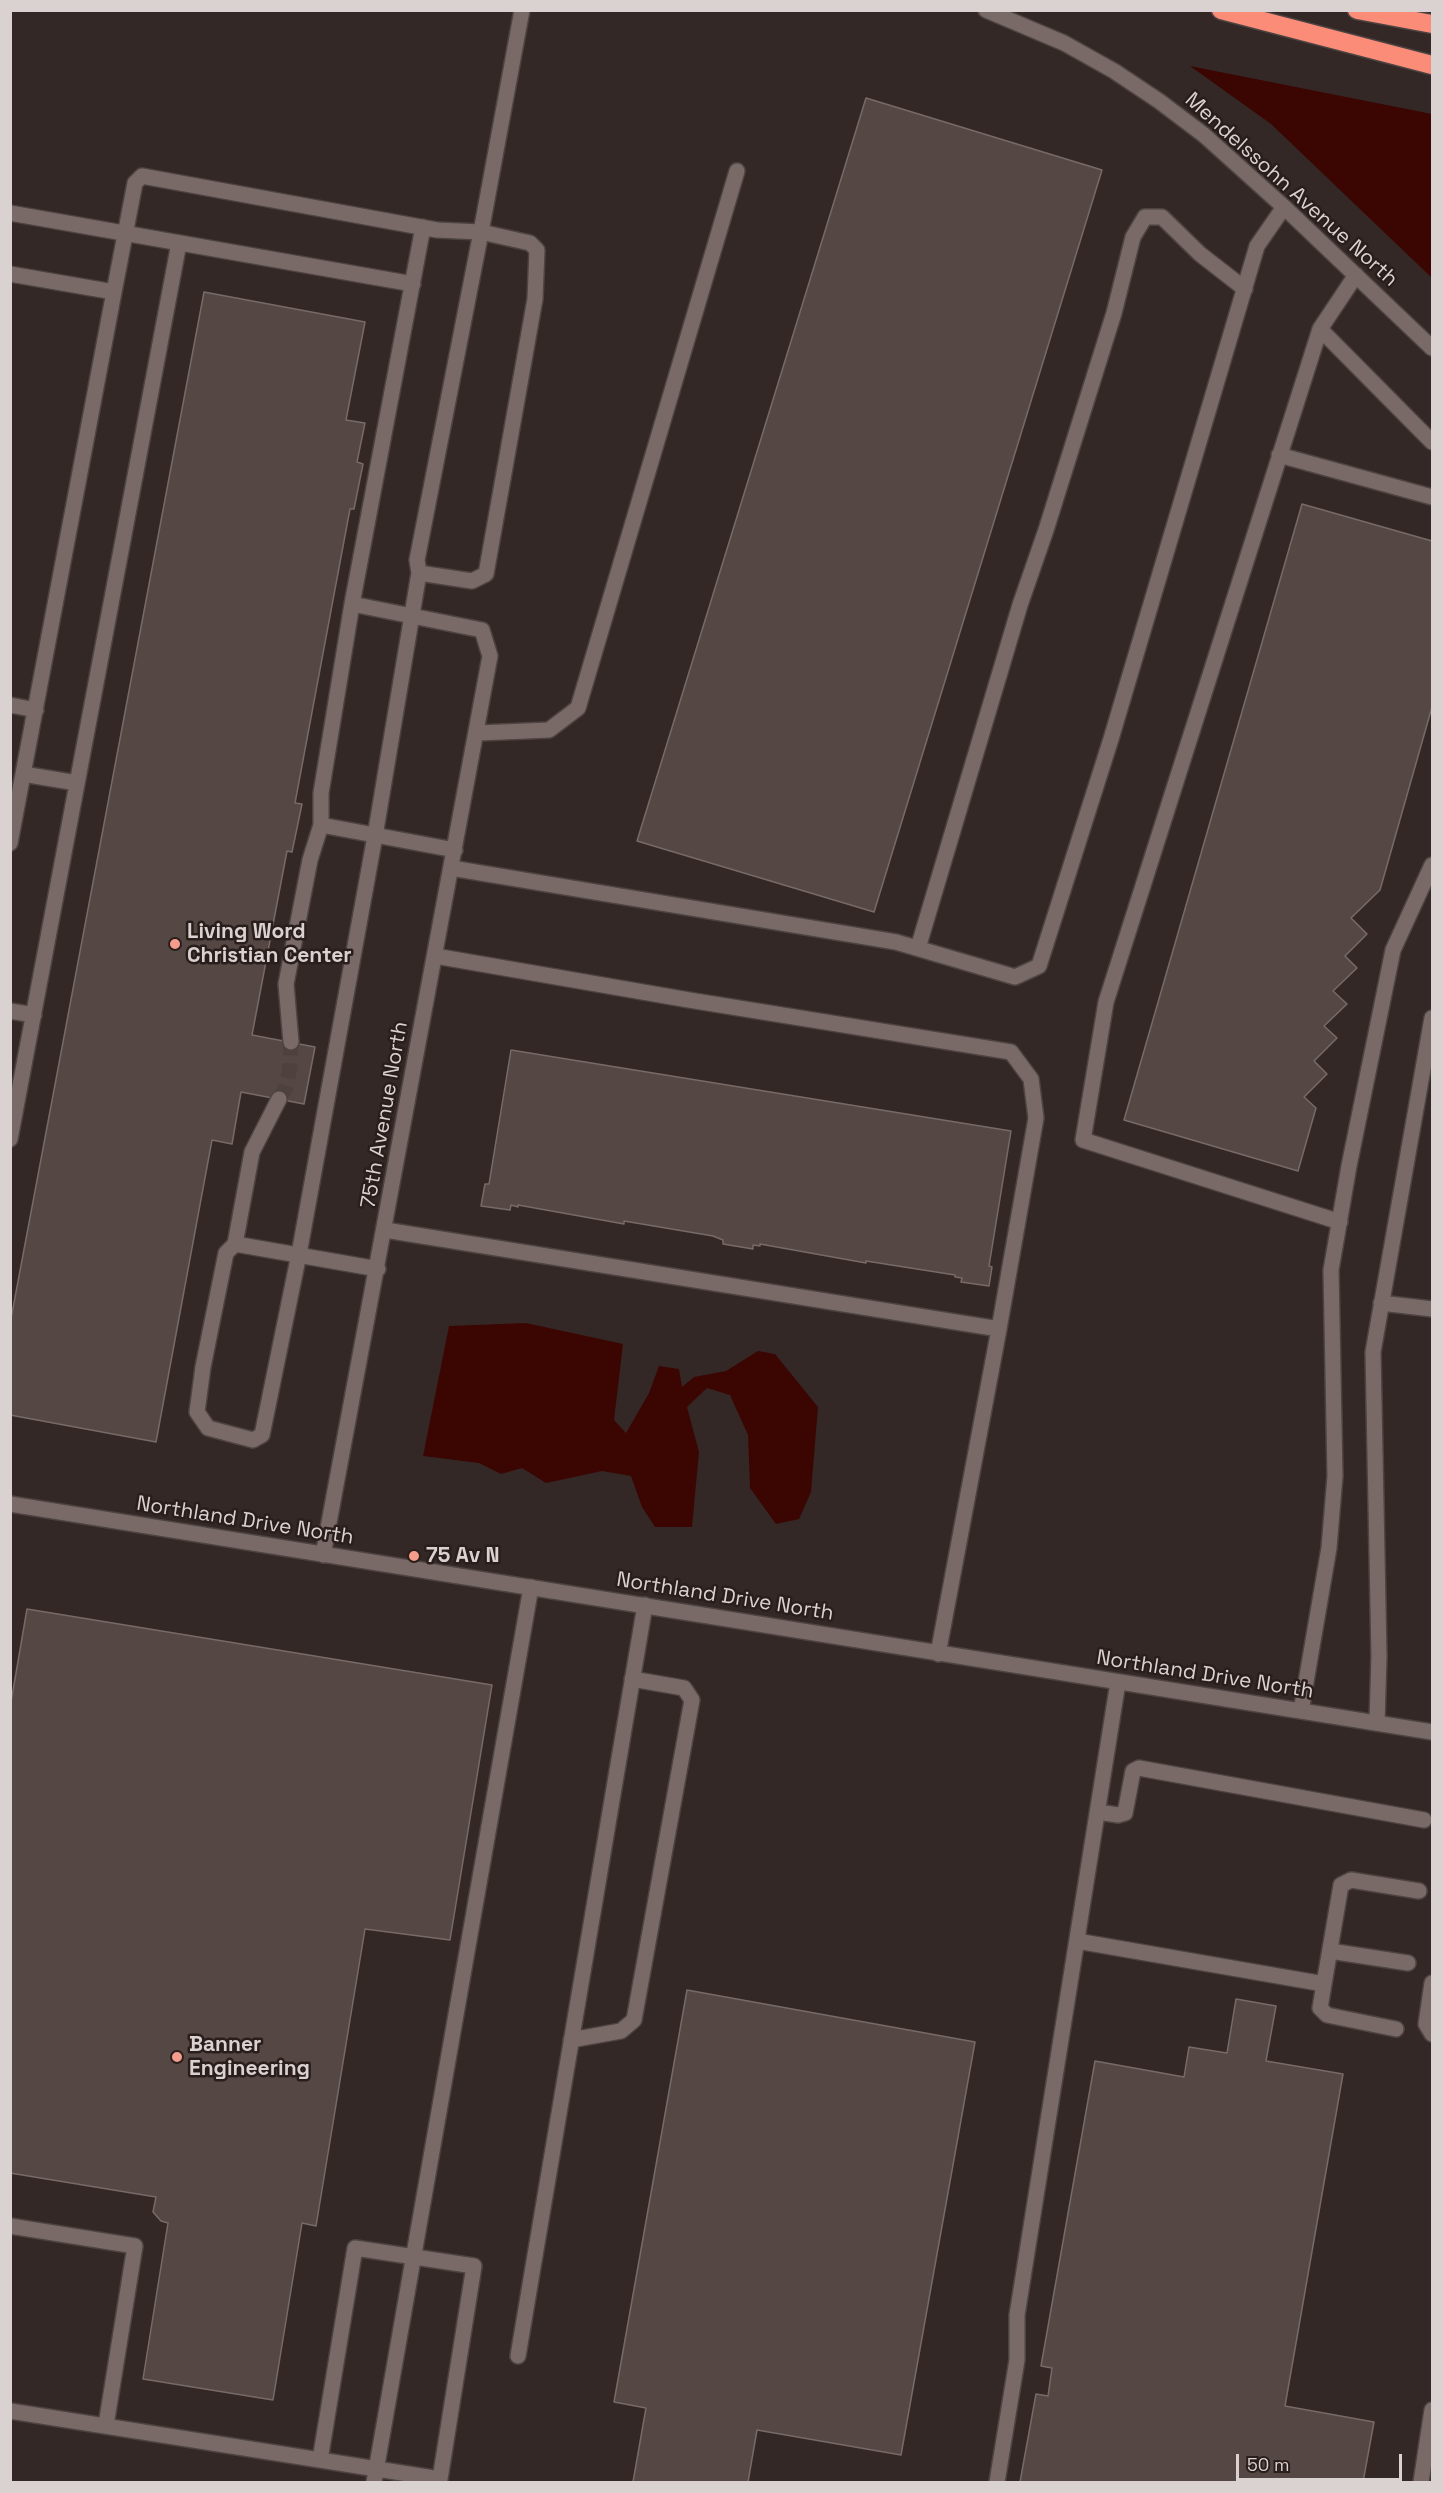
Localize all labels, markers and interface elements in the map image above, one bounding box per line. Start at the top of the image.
street label: Mendelssohn Avenue North [1179,88,1403,292]
place label: Living Word Christian Center [187,919,352,969]
marker: Living Word Christian Center [168,937,182,951]
street label: 75th Avenue North [356,1020,414,1210]
street label: Northland Drive North [135,1491,355,1551]
place label: 75 Av N [426,1543,500,1569]
marker: 75 Av N [407,1549,421,1563]
street label: Northland Drive North [615,1567,835,1627]
street label: Northland Drive North [1095,1645,1315,1705]
place label: Banner Engineering [189,2032,310,2082]
marker: Banner Engineering [170,2050,184,2064]
scale bar [1239,2442,1406,2480]
text: 50 m [1247,2453,1289,2476]

